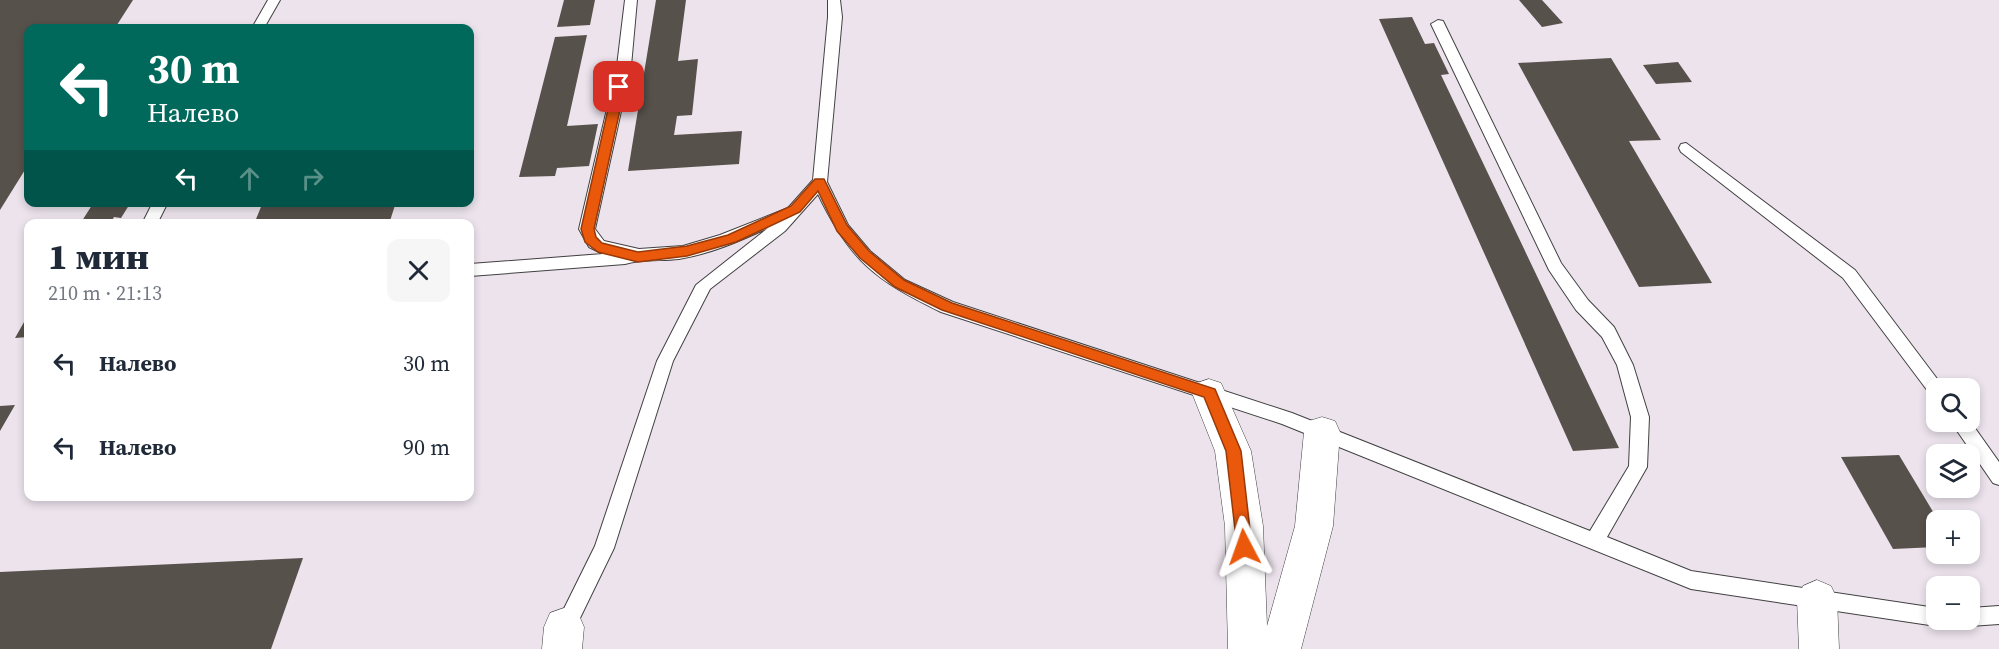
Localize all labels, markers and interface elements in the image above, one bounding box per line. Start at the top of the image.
text: 30 m [147,39,240,97]
icon: left [48,48,126,126]
pin [593,61,644,112]
icon: arrive [602,70,635,103]
text: Налево [147,94,239,131]
icon: left [170,162,203,195]
icon: ahead [233,162,266,195]
icon: right [296,162,329,195]
text: 1 мин [48,232,149,281]
button: close [387,239,450,302]
text: 210 m · 21:13 [48,279,162,307]
icon: left [48,347,81,380]
text: Налево [99,348,176,378]
text: 30 m [403,348,450,378]
map controls [1926,378,1980,630]
button: search [1926,378,1980,432]
icon: left [48,431,81,464]
text: Налево [99,432,176,462]
text: 90 m [403,432,450,462]
button: layers [1926,444,1980,498]
button: + [1926,510,1980,564]
position arrow [1212,515,1276,579]
button: − [1926,576,1980,630]

